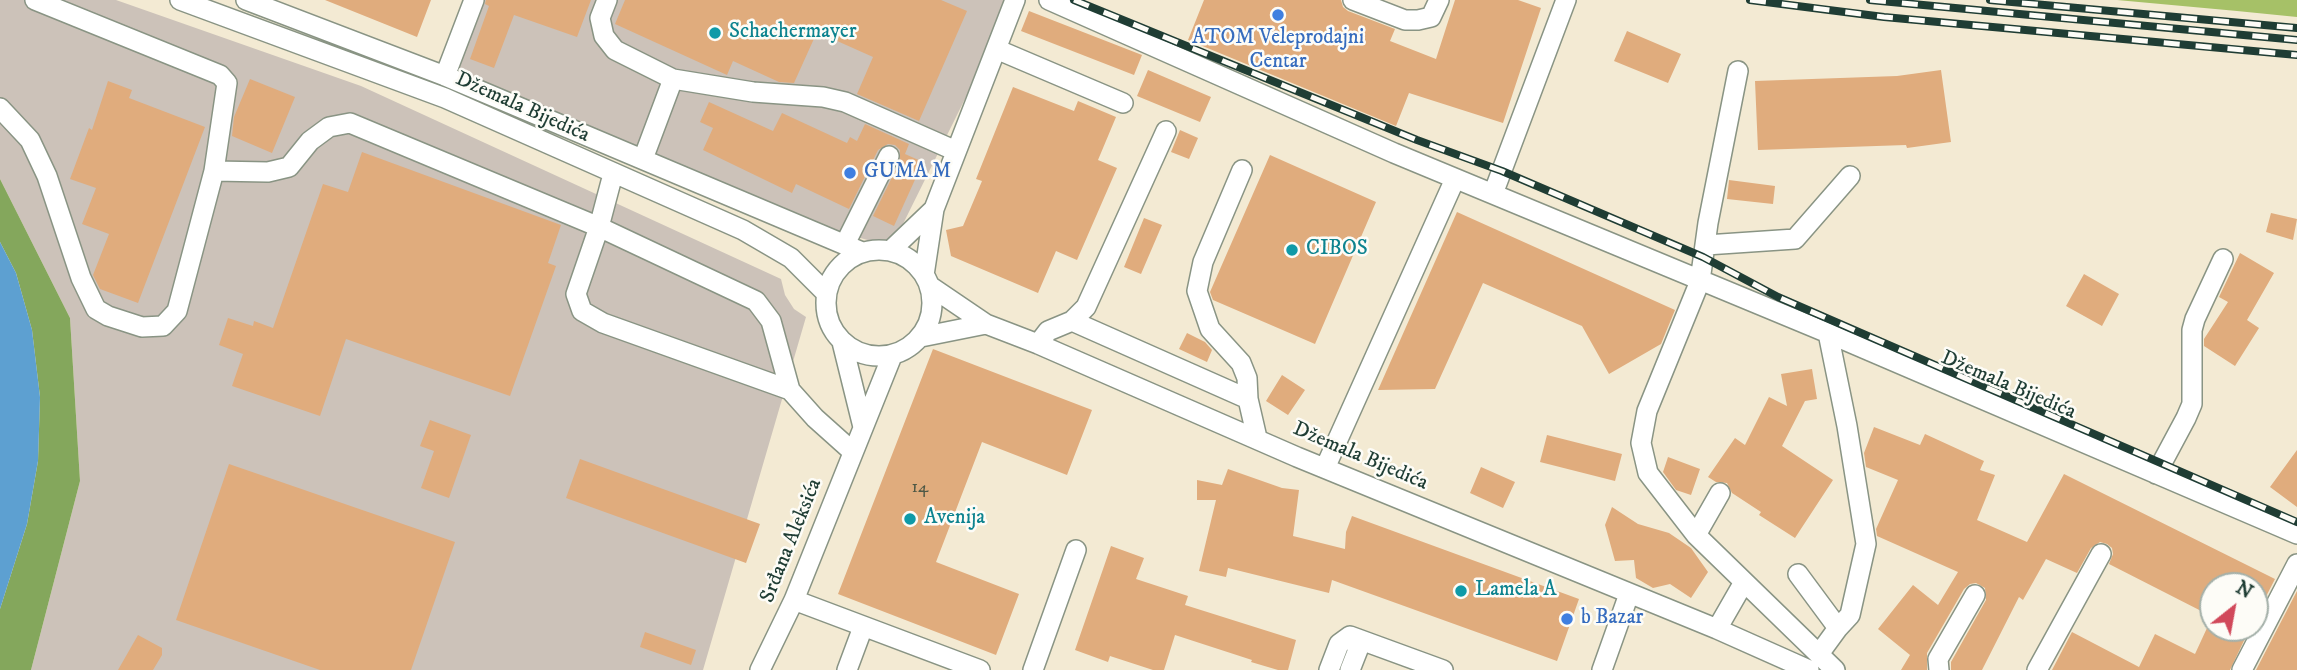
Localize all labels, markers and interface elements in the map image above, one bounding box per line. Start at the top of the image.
marker: ATOM Veleprodajni Centar [1270,7,1286,23]
place label: Schachermayer [729,20,857,46]
marker: Schachermayer [707,25,723,41]
place label: ATOM Veleprodajni Centar [1192,26,1364,76]
street label: Džemala Bijedića [451,67,593,149]
place label: GUMA M [864,160,951,186]
marker: GUMA M [842,165,858,181]
place label: CIBOS [1306,237,1368,263]
marker: CIBOS [1284,242,1300,258]
street label: Džemala Bijedića [1937,346,2079,426]
street label: Džemala Bijedića [1289,417,1431,497]
street label: Srđana Aleksića [756,475,828,607]
house number: 14 [912,477,928,499]
place label: Avenija [924,506,985,532]
marker: Avenija [902,511,918,527]
north arrow [2199,572,2269,642]
text: N [2231,576,2257,604]
place label: Lamela A [1475,578,1557,604]
marker: Lamela A [1453,583,1469,599]
place label: b Bazar [1581,606,1643,632]
marker: b Bazar [1559,611,1575,627]

